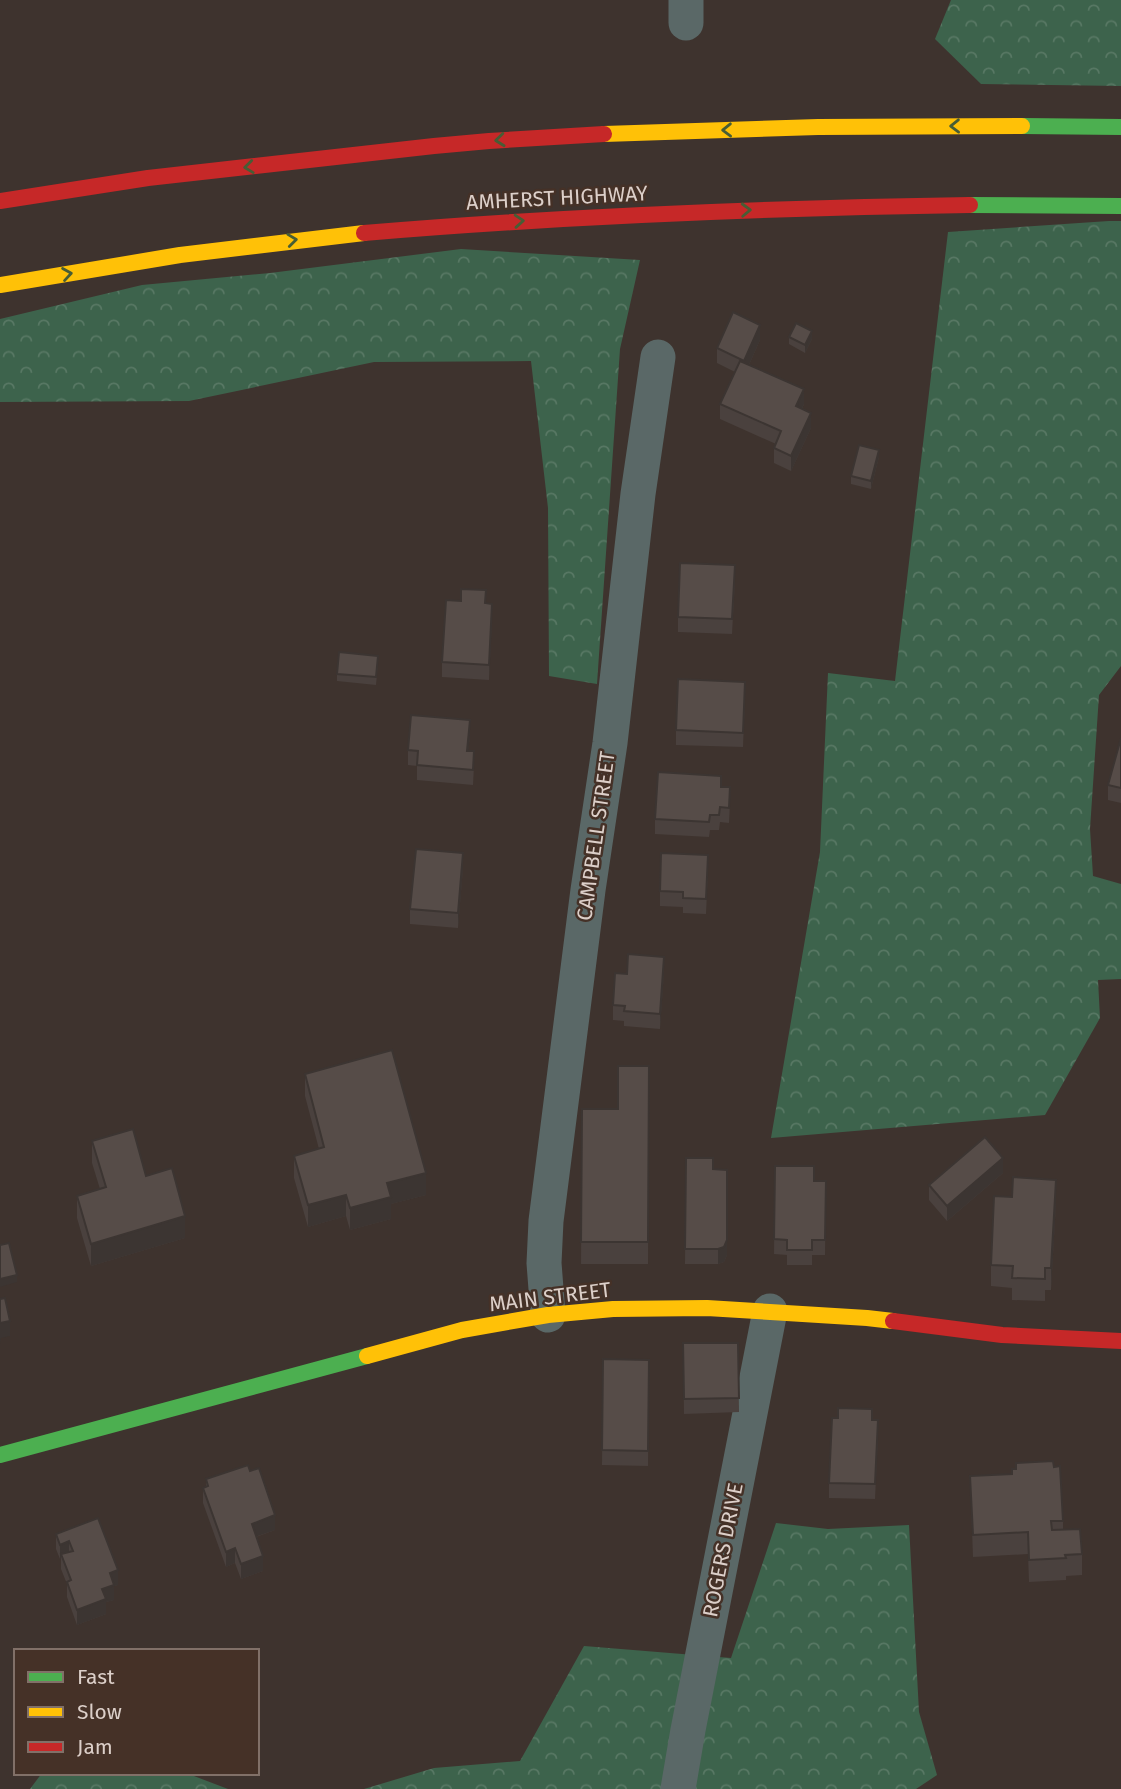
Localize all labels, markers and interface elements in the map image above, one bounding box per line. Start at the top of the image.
one-way arrow [949,118,960,134]
one-way arrow [722,122,732,138]
one-way arrow [494,133,506,148]
one-way arrow [244,159,255,174]
street label: AMHERST HIGHWAY [466,180,649,216]
one-way arrow [741,203,752,218]
one-way arrow [514,213,525,228]
one-way arrow [286,233,298,248]
one-way arrow [61,266,73,281]
street label: CAMPBELL STREET [571,750,621,922]
street label: MAIN STREET [488,1277,612,1317]
street label: ROGERS DRIVE [697,1481,749,1619]
legend [14,1649,259,1775]
text: Fast [77,1664,115,1690]
text: Slow [77,1699,122,1725]
text: Jam [77,1734,113,1760]

